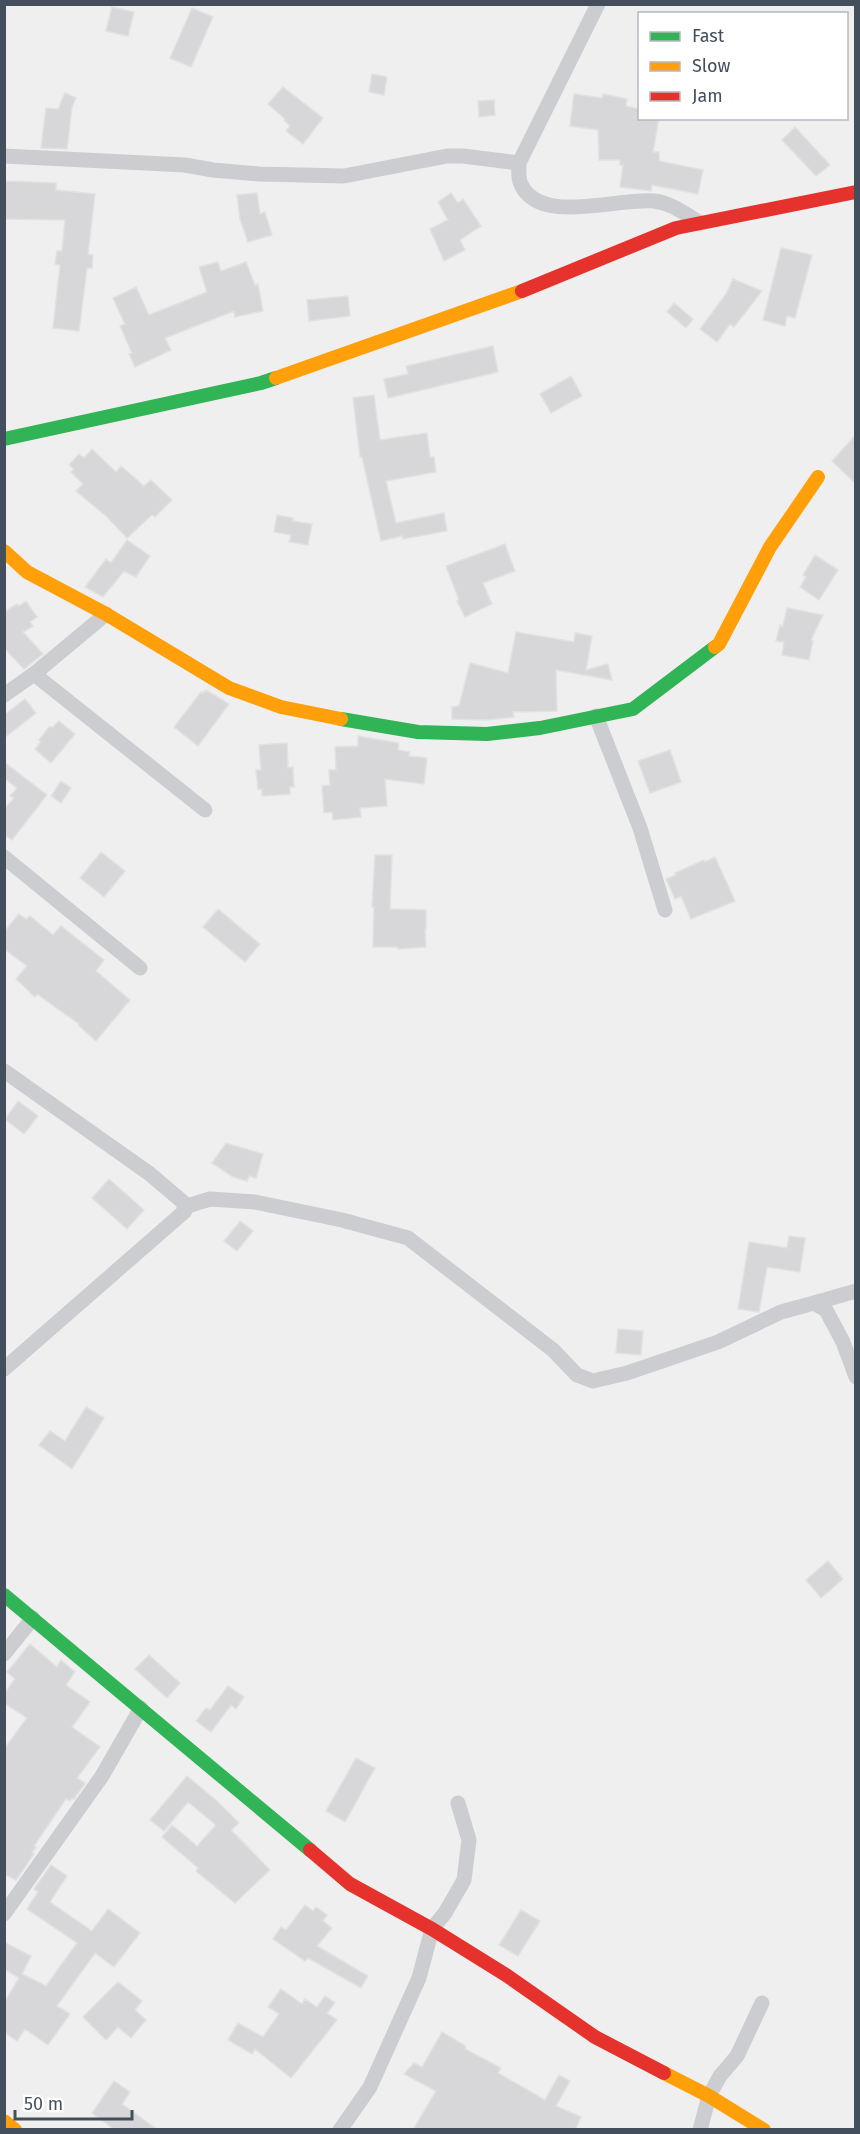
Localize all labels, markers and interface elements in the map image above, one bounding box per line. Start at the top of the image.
legend [638,12,848,120]
text: Fast [692,25,725,47]
text: Slow [692,55,731,77]
text: Jam [692,85,723,107]
scale bar [15,2083,132,2121]
text: 50 m [24,2093,63,2115]

